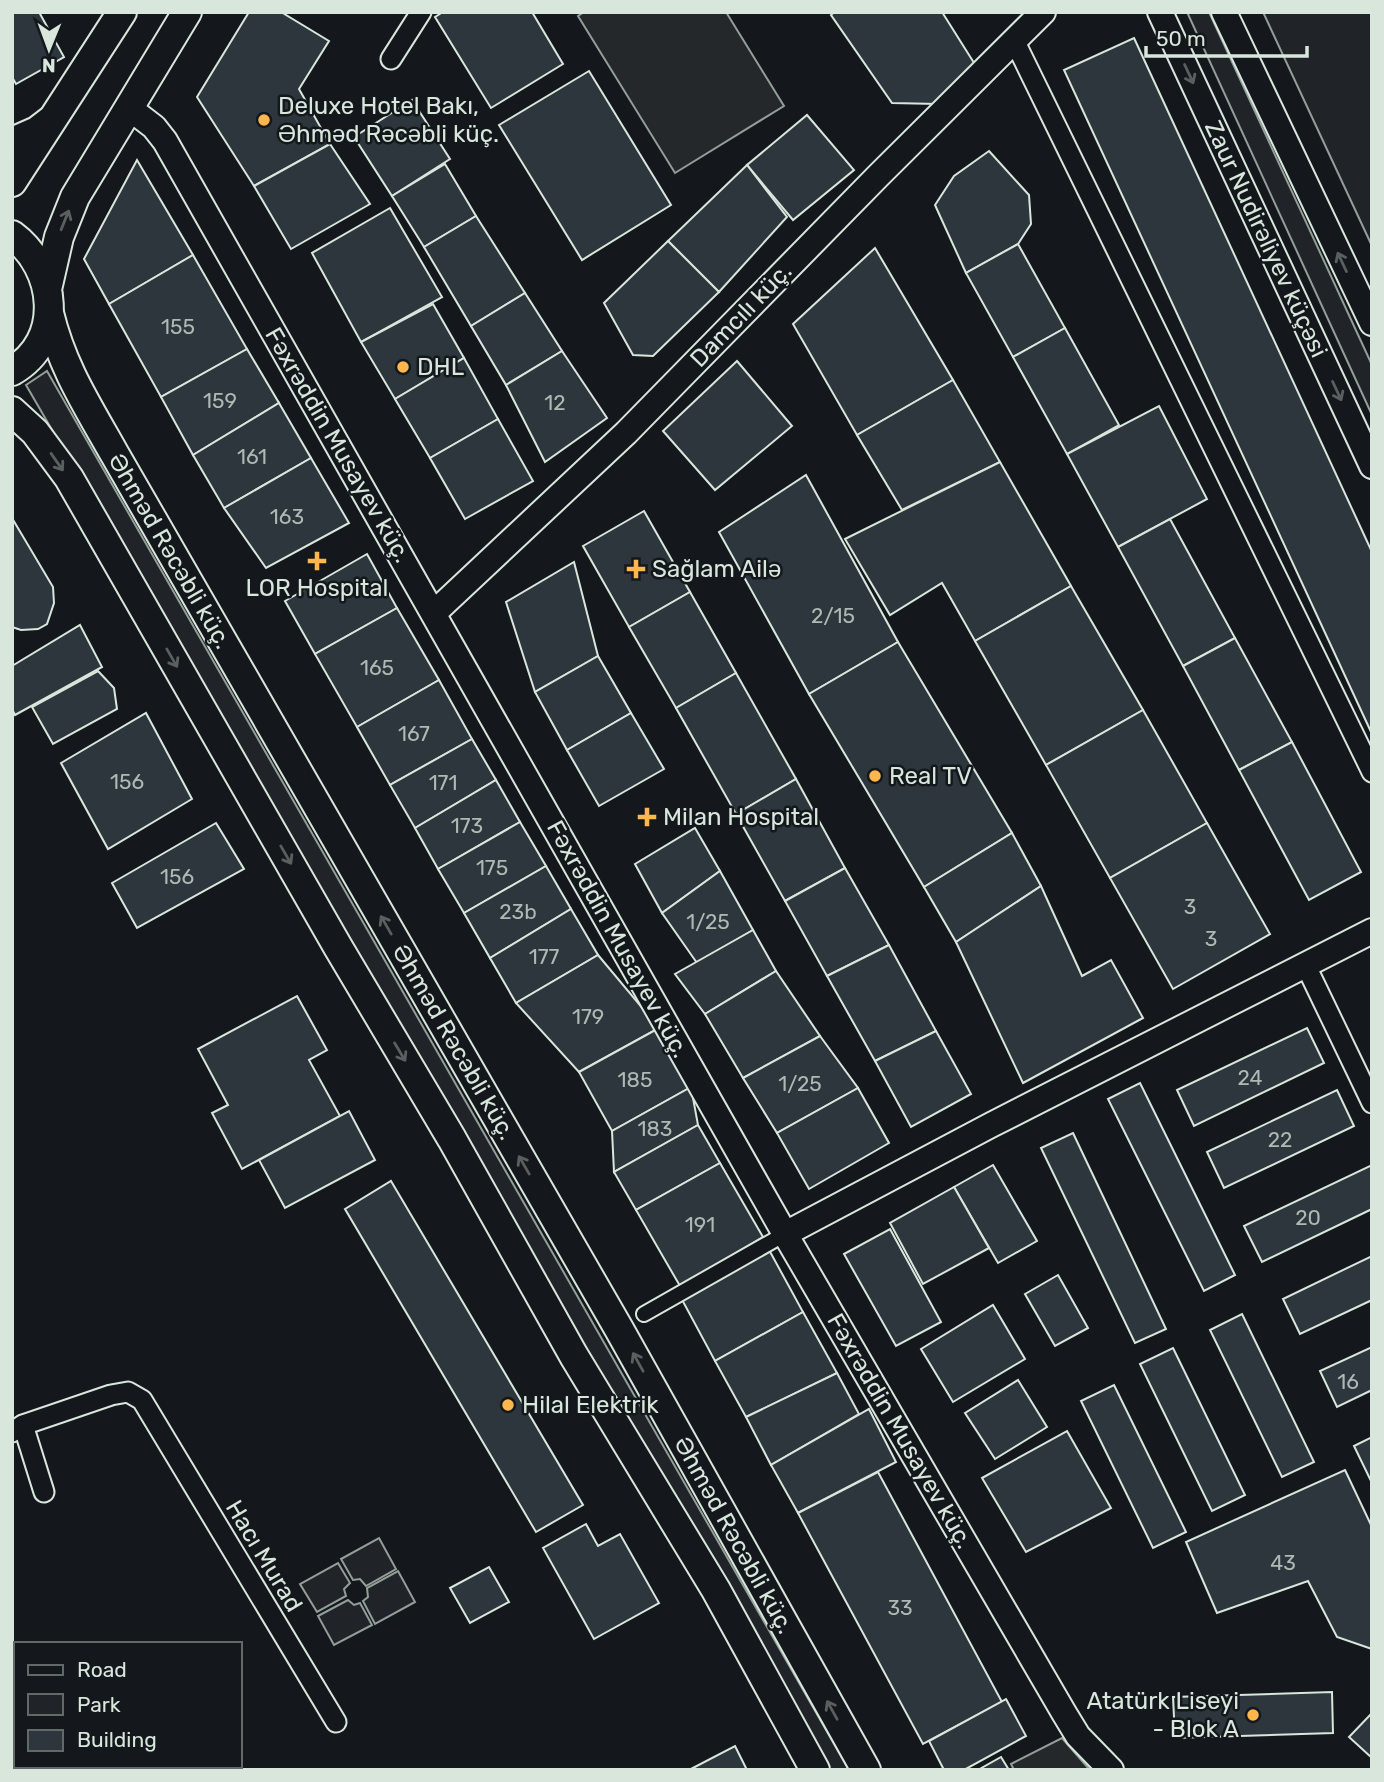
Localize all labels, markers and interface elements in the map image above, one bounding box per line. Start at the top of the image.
north arrow [14,14,84,84]
scale bar [1146,14,1307,58]
text: 50 m [1156,26,1206,51]
text: N [42,54,56,77]
one-way arrow [1183,63,1196,84]
place label: Deluxe Hotel Bakı, Əhməd Rəcəbli küç. [278,92,499,148]
marker: Deluxe Hotel Bakı, Əhməd Rəcəbli küç. [256,112,272,128]
street label: Zaur Nudirəliyev küçəsi [1199,116,1333,362]
one-way arrow [60,209,73,231]
one-way arrow [1335,251,1348,272]
street label: Damcılı küç. [684,257,798,373]
house number: 155 [161,314,195,339]
street label: Fəxrəddin Musayev küç. [259,322,417,568]
place label: DHL [417,353,465,381]
marker: DHL [395,359,411,375]
one-way arrow [1331,380,1344,401]
house number: 159 [203,388,237,413]
house number: 12 [544,390,566,415]
house number: 161 [237,444,267,469]
street label: Əhməd Rəcəbli küç. [103,448,237,654]
one-way arrow [51,451,65,471]
house number: 163 [270,504,304,529]
marker: LOR Hospital [307,551,327,571]
place label: Sağlam Ailə [652,555,781,583]
marker: Sağlam Ailə [626,559,646,579]
place label: LOR Hospital [246,574,388,602]
house number: 2/15 [811,603,855,628]
one-way arrow [165,648,179,668]
house number: 165 [360,655,394,680]
house number: 167 [398,721,430,746]
place label: Real TV [889,762,972,790]
marker: Real TV [867,768,883,784]
house number: 156 [110,769,144,794]
house number: 171 [429,770,457,795]
place label: Milan Hospital [663,803,819,831]
marker: Milan Hospital [637,807,657,827]
house number: 173 [451,813,483,838]
street label: Fəxrəddin Musayev küç. [541,816,695,1062]
one-way arrow [279,845,293,865]
house number: 175 [476,855,508,880]
house number: 156 [160,864,194,889]
house number: 3 [1184,894,1196,919]
house number: 23b [499,899,537,924]
house number: 1/25 [686,909,730,934]
one-way arrow [379,916,393,936]
house number: 3 [1205,926,1217,951]
street label: Əhməd Rəcəbli küç. [387,939,521,1145]
house number: 177 [529,944,559,969]
house number: 179 [572,1004,604,1029]
one-way arrow [394,1041,408,1061]
house number: 24 [1237,1065,1263,1090]
house number: 185 [618,1067,652,1092]
house number: 1/25 [778,1071,822,1096]
house number: 183 [638,1116,672,1141]
house number: 22 [1268,1127,1292,1152]
one-way arrow [517,1155,531,1175]
house number: 20 [1295,1205,1321,1230]
house number: 191 [685,1212,715,1237]
street label: Fəxrəddin Musayev küç. [821,1308,979,1554]
one-way arrow [631,1352,644,1373]
house number: 16 [1337,1369,1359,1394]
place label: Hilal Elektrik [522,1391,659,1419]
marker: Hilal Elektrik [500,1397,516,1413]
street label: Əhməd Rəcəbli küç. [668,1432,800,1638]
street label: Hacı Murad [220,1495,308,1617]
house number: 43 [1270,1550,1296,1575]
house number: 33 [887,1595,913,1620]
legend [14,1642,242,1768]
text: Road [77,1657,127,1682]
place label: Atatürk Liseyi - Blok A [1086,1687,1239,1743]
text: Park [77,1692,121,1717]
one-way arrow [825,1700,838,1721]
marker: Atatürk Liseyi - Blok A [1245,1707,1261,1723]
text: Building [77,1727,157,1752]

